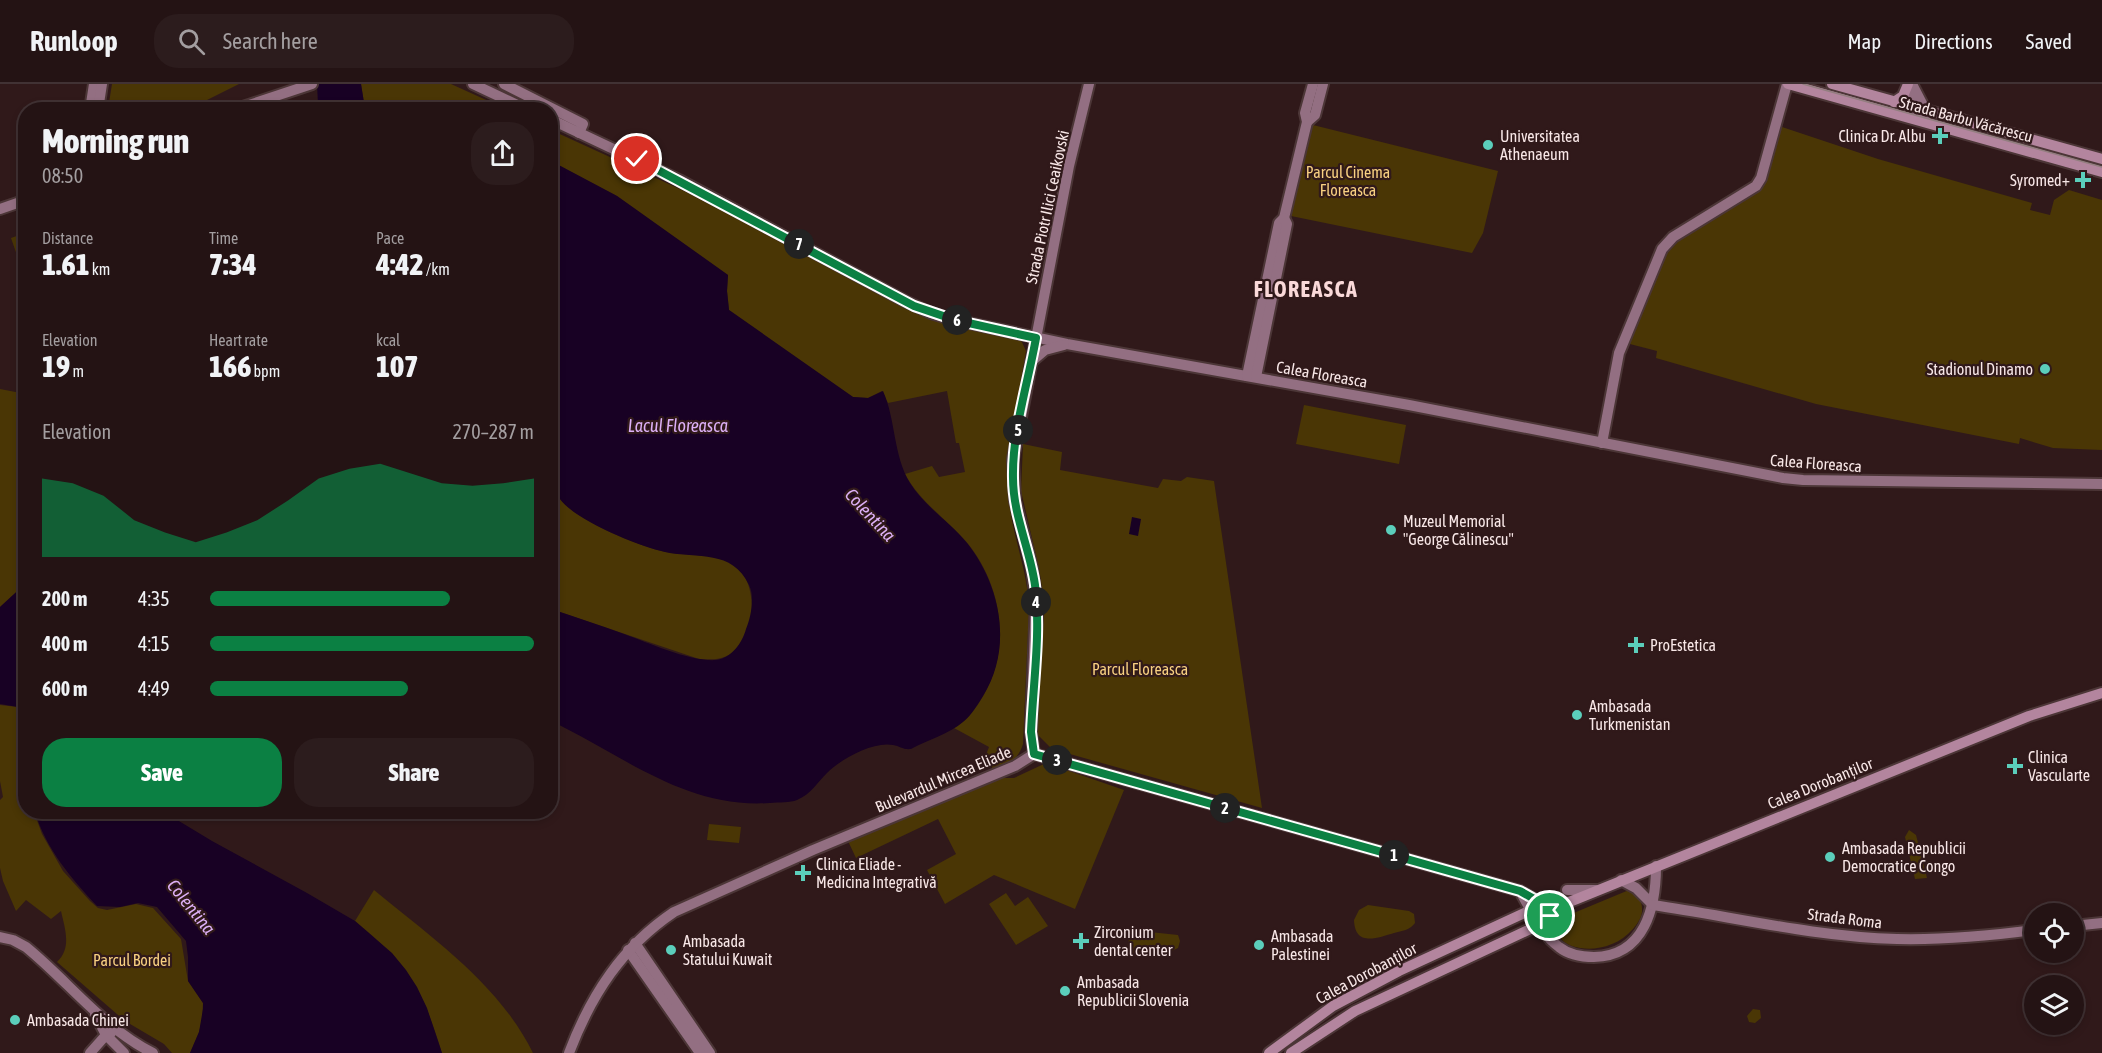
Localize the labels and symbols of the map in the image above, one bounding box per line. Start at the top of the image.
street label: Strada Barbu Văcărescu [1897,93,2035,145]
place label: Universitatea Athenaeum [1500,127,1580,163]
place label: Clinica Dr. Albu [1838,127,1926,145]
marker: Clinica Dr. Albu [1931,127,1949,145]
street label: Strada Piotr Ilici Ceaikovski [1022,129,1072,285]
pin [611,133,662,184]
marker: Universitatea Athenaeum [1481,138,1495,152]
park label: Parcul Cinema Floreasca [1306,163,1390,199]
place label: Syromed+ [2010,171,2070,190]
marker: Syromed+ [2074,171,2092,189]
pin: 7 [784,229,814,259]
district label: FLOREASCA [1254,276,1358,302]
pin: 6 [942,305,972,335]
street label: Calea Floreasca [1275,357,1369,391]
place label: Stadionul Dinamo [1927,360,2033,378]
marker: Stadionul Dinamo [2038,362,2052,376]
water label: Lacul Floreasca [628,415,729,436]
pin: 5 [1003,415,1033,445]
street label: Calea Floreasca [1769,451,1863,475]
water label: Colentina [841,484,900,546]
place label: Muzeul Memorial "George Călinescu" [1403,512,1514,549]
marker: Muzeul Memorial "George Călinescu" [1384,523,1398,537]
pin: 4 [1021,587,1051,617]
marker: ProEstetica [1627,636,1645,654]
place label: ProEstetica [1650,636,1716,654]
park label: Parcul Floreasca [1092,660,1188,678]
place label: Ambasada Turkmenistan [1589,697,1670,733]
marker: Ambasada Turkmenistan [1570,708,1584,722]
street label: Bulevardul Mircea Eliade [872,742,1014,816]
pin: 3 [1042,745,1072,775]
place label: Clinica Vascularte [2028,748,2090,784]
street label: Calea Dorobanților [1765,754,1876,813]
marker: Clinica Vascularte [2006,757,2024,775]
pin: 2 [1210,793,1240,823]
place label: Ambasada Republicii Democratice Congo [1842,839,1966,876]
pin: 1 [1379,840,1409,870]
marker: Ambasada Republicii Democratice Congo [1823,850,1837,864]
place label: Clinica Eliade - Medicina Integrativă [816,855,937,892]
marker: Clinica Eliade - Medicina Integrativă [794,864,812,882]
water label: Colentina [163,875,220,939]
pin [1524,890,1575,941]
street label: Strada Roma [1807,905,1883,931]
place label: Zirconium dental center [1094,923,1173,959]
place label: Ambasada Palestinei [1271,927,1334,963]
place label: Ambasada Statului Kuwait [683,932,773,968]
marker: Zirconium dental center [1072,932,1090,950]
marker: Ambasada Palestinei [1252,938,1266,952]
street label: Calea Dorobanților [1312,939,1420,1008]
marker: Ambasada Statului Kuwait [664,943,678,957]
park label: Parcul Bordei [93,951,171,969]
place label: Ambasada Republicii Slovenia [1077,973,1189,1010]
marker: Ambasada Republicii Slovenia [1058,984,1072,998]
place label: Ambasada Chinei [27,1011,129,1029]
marker: Ambasada Chinei [8,1013,22,1027]

